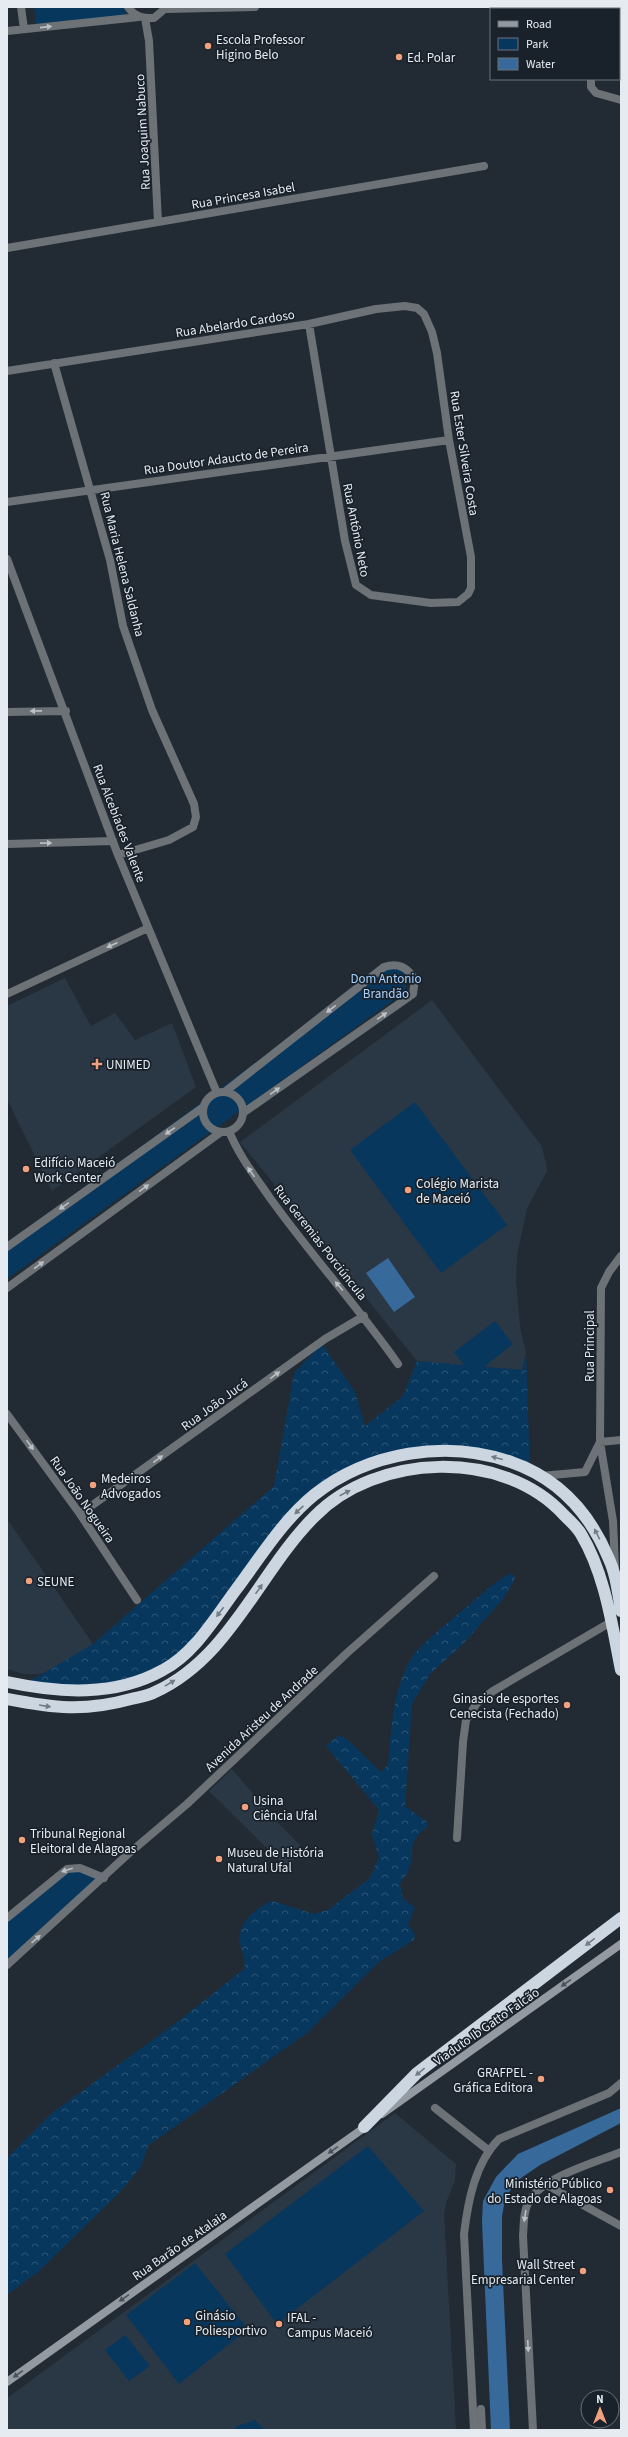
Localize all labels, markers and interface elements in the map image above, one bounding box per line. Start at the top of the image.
legend [490,8,620,80]
text: Road [526,16,552,33]
one-way arrow [40,24,52,30]
place label: Escola Professor Higino Belo [216,31,305,64]
text: Park [526,36,548,53]
marker: Escola Professor Higino Belo [203,41,213,51]
place label: Ed. Polar [407,49,456,67]
marker: Ed. Polar [394,52,404,62]
text: Water [526,56,556,73]
street label: Rua Joaquim Nabuco [131,74,155,190]
street label: Rua Princesa Isabel [190,178,296,214]
street label: Rua Abelardo Cardoso [174,306,296,342]
street label: Rua Ester Silveira Costa [445,389,483,517]
street label: Rua Doutor Adaucto de Pereira [143,439,310,479]
street label: Rua Antônio Neto [338,482,374,579]
street label: Rua Maria Helena Saldanha [95,490,149,639]
one-way arrow [30,708,42,715]
street label: Rua Alcebíades Valente [88,762,150,885]
one-way arrow [40,840,53,846]
one-way arrow [107,942,118,948]
park label: Dom Antonio Brandão [350,970,422,1003]
one-way arrow [326,1005,337,1013]
one-way arrow [376,1012,387,1020]
place label: UNIMED [106,1056,151,1074]
marker: UNIMED [91,1058,103,1070]
one-way arrow [270,1087,280,1095]
one-way arrow [165,1127,176,1135]
place label: Edifício Maceió Work Center [34,1154,115,1187]
marker: Edifício Maceió Work Center [21,1164,31,1174]
one-way arrow [248,1167,256,1177]
place label: Colégio Marista de Maceió [416,1175,499,1208]
street label: Rua Geremias Porciúncula [269,1181,371,1304]
one-way arrow [138,1184,149,1192]
marker: Colégio Marista de Maceió [403,1185,413,1195]
one-way arrow [59,1202,70,1210]
one-way arrow [33,1261,44,1269]
one-way arrow [335,1281,344,1291]
street label: Rua Principal [581,1310,599,1382]
one-way arrow [269,1371,280,1379]
street label: Rua João Jucá [178,1374,252,1435]
one-way arrow [26,1440,34,1451]
street label: Rua João Nogueira [45,1452,119,1547]
one-way arrow [491,1454,504,1460]
one-way arrow [152,1455,163,1463]
place label: Medeiros Advogados [101,1470,161,1503]
marker: Medeiros Advogados [88,1480,98,1490]
one-way arrow [339,1490,351,1497]
one-way arrow [294,1505,304,1514]
one-way arrow [594,1529,600,1540]
place label: SEUNE [37,1573,75,1591]
marker: SEUNE [24,1576,34,1586]
one-way arrow [254,1584,262,1594]
one-way arrow [216,1607,224,1617]
street label: Avenida Aristeu de Andrade [201,1662,322,1776]
one-way arrow [165,1679,175,1687]
place label: Ginasio de esportes Cenecista (Fechado) [450,1690,560,1723]
marker: Ginasio de esportes Cenecista (Fechado) [562,1700,572,1710]
one-way arrow [39,1704,51,1710]
place label: Usina Ciência Ufal [253,1792,317,1825]
marker: Usina Ciência Ufal [240,1802,250,1812]
place label: Tribunal Regional Eleitoral de Alagoas [30,1825,137,1858]
marker: Tribunal Regional Eleitoral de Alagoas [17,1835,27,1845]
place label: Museu de História Natural Ufal [227,1844,324,1877]
marker: Museu de História Natural Ufal [214,1854,224,1864]
one-way arrow [60,1867,72,1873]
one-way arrow [31,1934,41,1944]
one-way arrow [585,1938,596,1946]
one-way arrow [561,1979,572,1987]
street label: Viaduto Ib Gatto Falcão [430,1983,543,2070]
place label: GRAFPEL - Gráfica Editora [453,2064,533,2097]
one-way arrow [415,2067,425,2076]
marker: GRAFPEL - Gráfica Editora [536,2074,546,2084]
one-way arrow [327,2146,338,2154]
place label: Ministério Público do Estado de Alagoas [487,2175,603,2208]
marker: Ministério Público do Estado de Alagoas [605,2185,615,2195]
street label: Rua Barão de Atalaia [129,2206,230,2285]
one-way arrow [522,2210,528,2222]
place label: Wall Street Empresarial Center [471,2256,576,2289]
marker: Wall Street Empresarial Center [578,2266,588,2276]
one-way arrow [119,2294,129,2302]
place label: Ginásio Poliesportivo [195,2307,267,2340]
place label: IFAL - Campus Maceió [287,2309,372,2342]
marker: Ginásio Poliesportivo [182,2317,192,2327]
marker: IFAL - Campus Maceió [274,2319,284,2329]
one-way arrow [525,2340,532,2352]
one-way arrow [13,2370,23,2378]
north arrow [580,2389,620,2429]
text: N [596,2392,604,2407]

